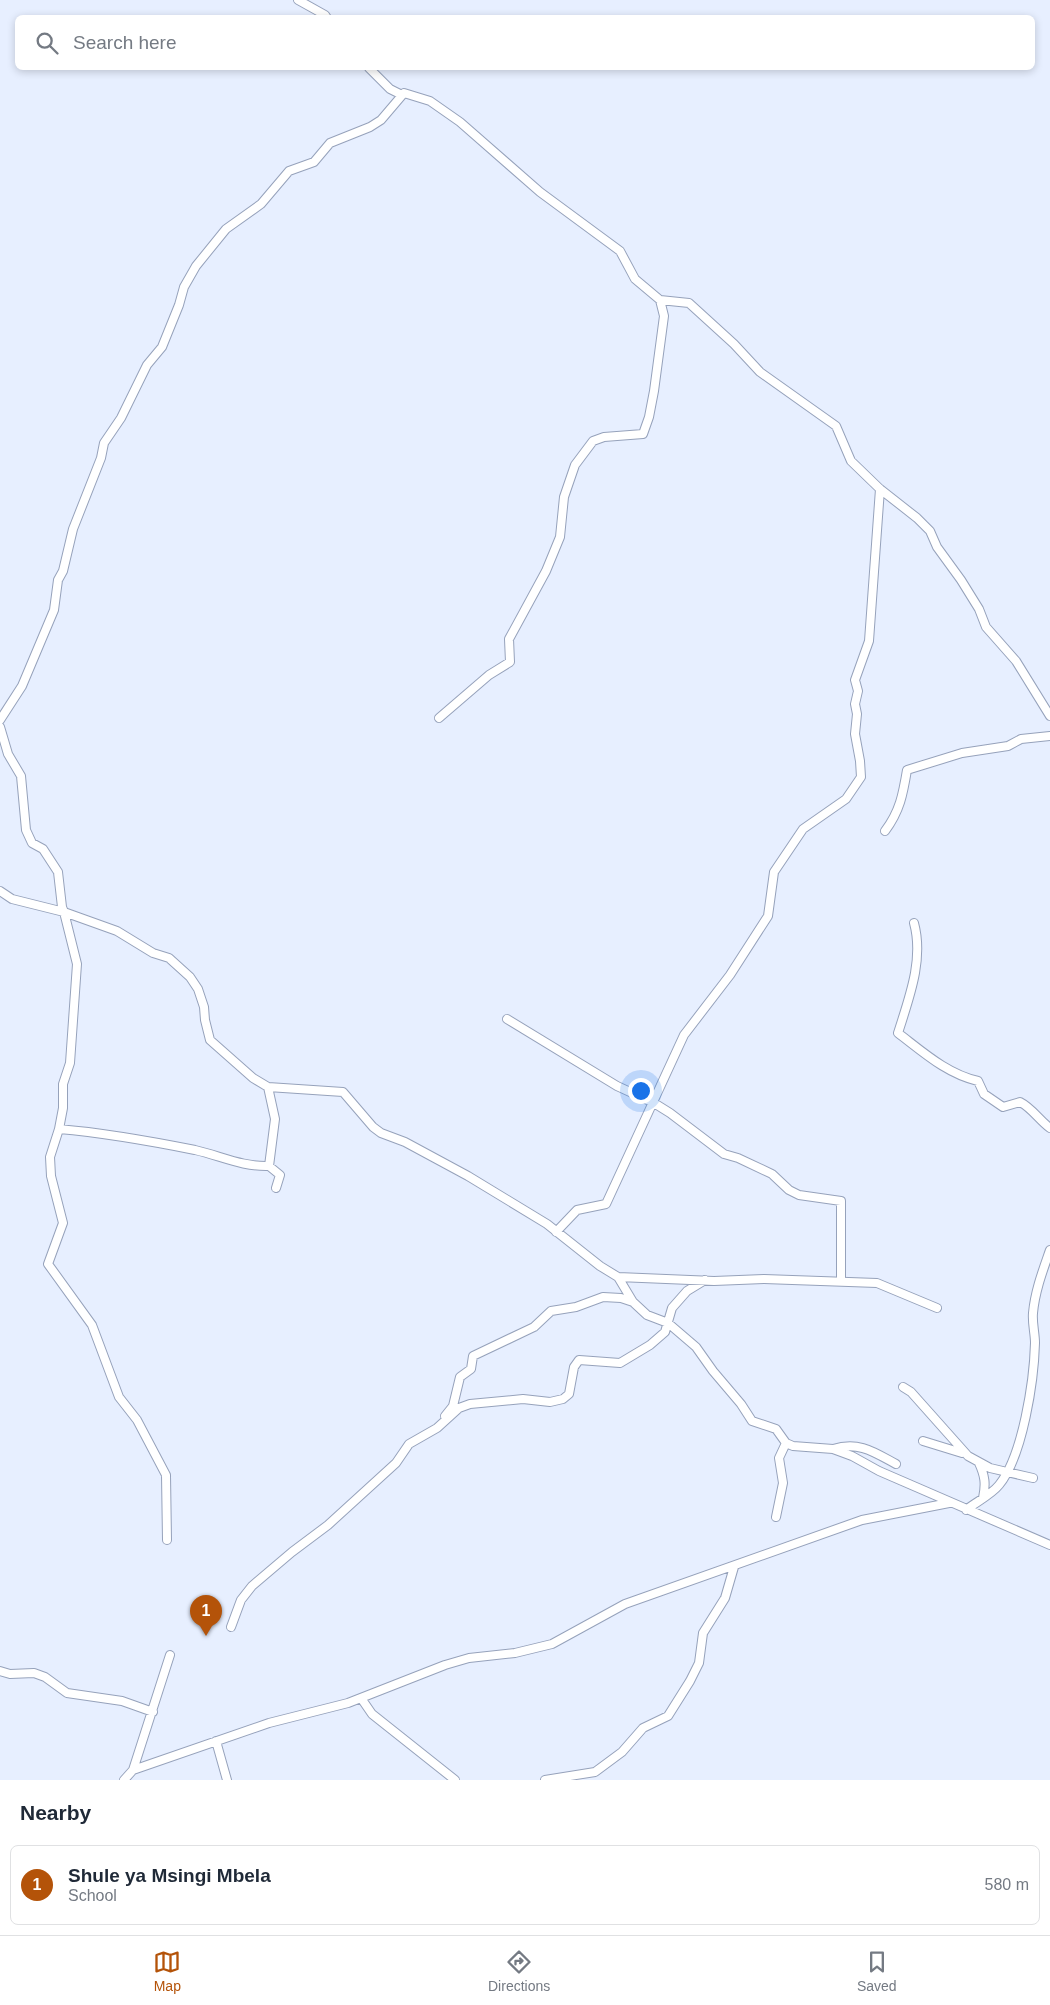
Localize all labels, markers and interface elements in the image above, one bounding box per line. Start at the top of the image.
search box [15,15,1035,70]
icon: search [33,29,61,57]
text: Search here [73,32,177,53]
your location [628,1078,654,1104]
pin: 1 [190,1595,222,1636]
text: Nearby [20,1801,91,1824]
text: Shule ya Msingi Mbela [68,1865,271,1886]
text: 1 [33,1876,41,1893]
text: 580 m [985,1876,1029,1893]
text: School [68,1887,117,1904]
tab: Map [153,1948,181,1994]
tab: Directions [488,1948,550,1994]
tab: Saved [857,1948,897,1994]

